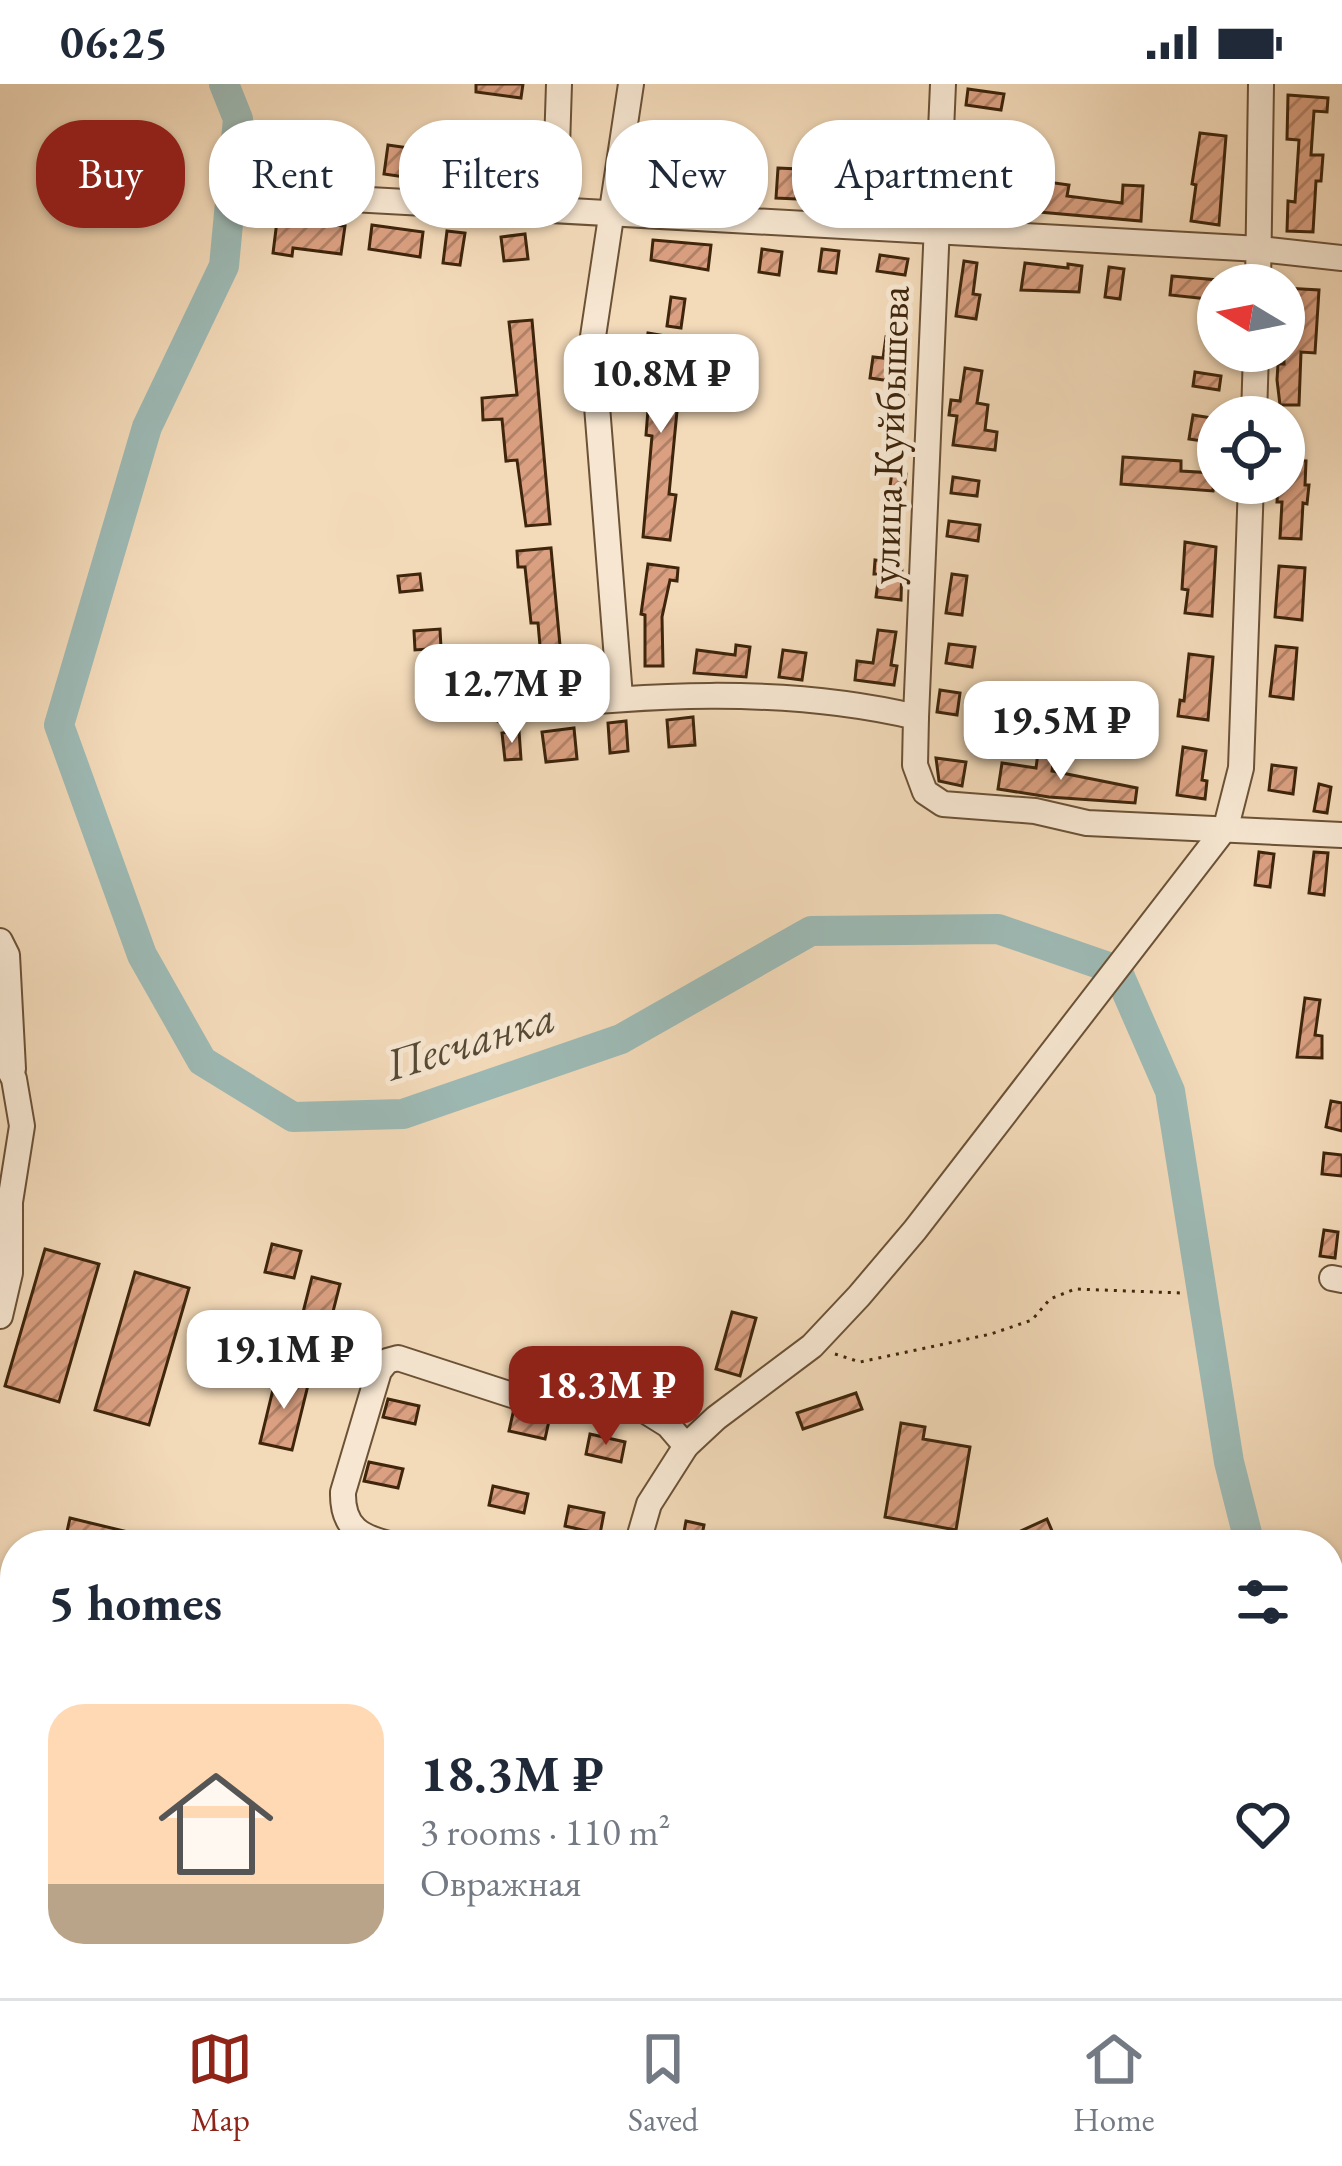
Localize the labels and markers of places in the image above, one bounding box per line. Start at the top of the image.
pin: 10.8M ₽ [550,334,772,436]
pin: 12.7M ₽ [401,644,623,746]
pin: 19.5M ₽ [950,681,1172,783]
pin: 19.1M ₽ [173,1310,395,1412]
pin: 18.3M ₽ [495,1346,717,1448]

